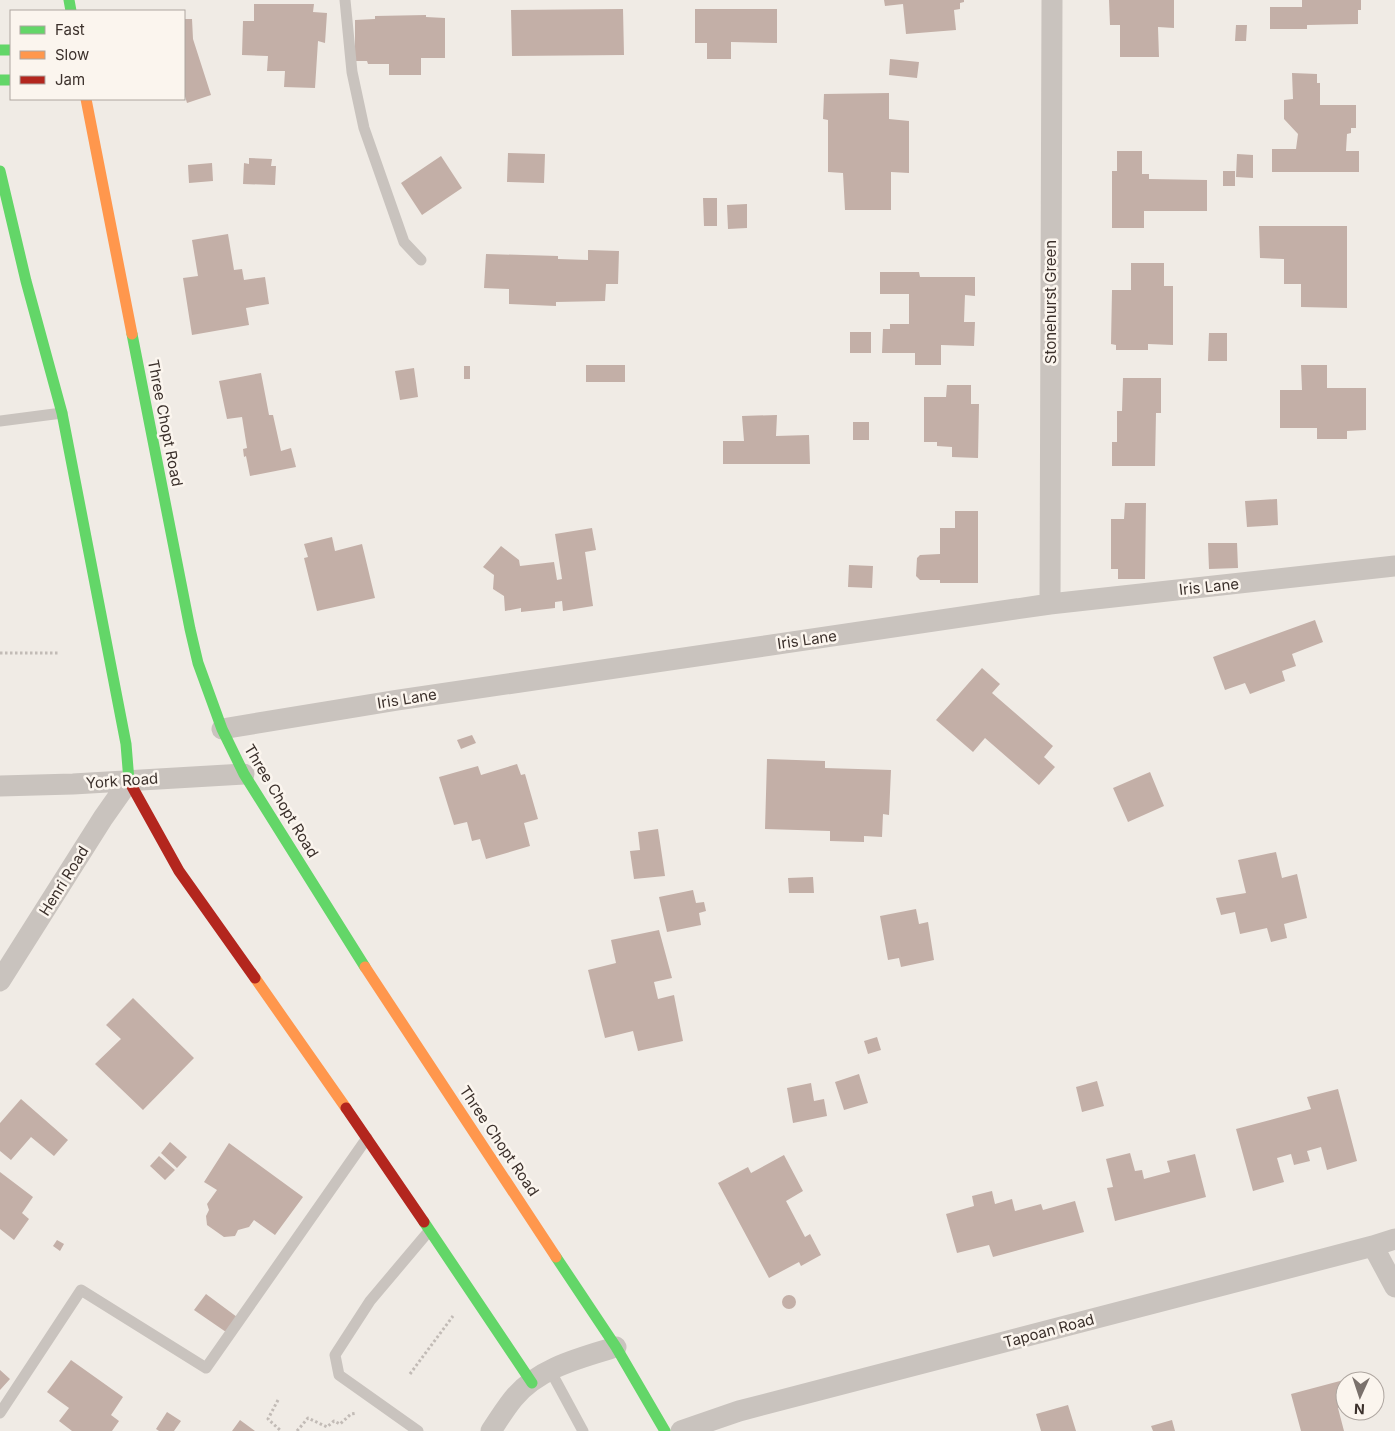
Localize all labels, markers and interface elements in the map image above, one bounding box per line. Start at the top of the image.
legend [10,10,185,100]
text: Fast [55,20,85,39]
text: Slow [55,45,89,64]
text: Jam [55,70,85,89]
street label: Stonehurst Green [1041,240,1060,364]
street label: Three Chopt Road [144,358,187,488]
street label: Iris Lane [1178,574,1240,599]
street label: Iris Lane [776,626,838,653]
street label: Iris Lane [376,684,438,713]
street label: Three Chopt Road [240,741,323,861]
street label: York Road [85,768,159,793]
street label: Henri Road [35,842,92,919]
street label: Three Chopt Road [455,1082,543,1199]
street label: Tapoan Road [1001,1309,1096,1352]
north arrow [1335,1371,1385,1421]
text: N [1354,1401,1365,1418]

